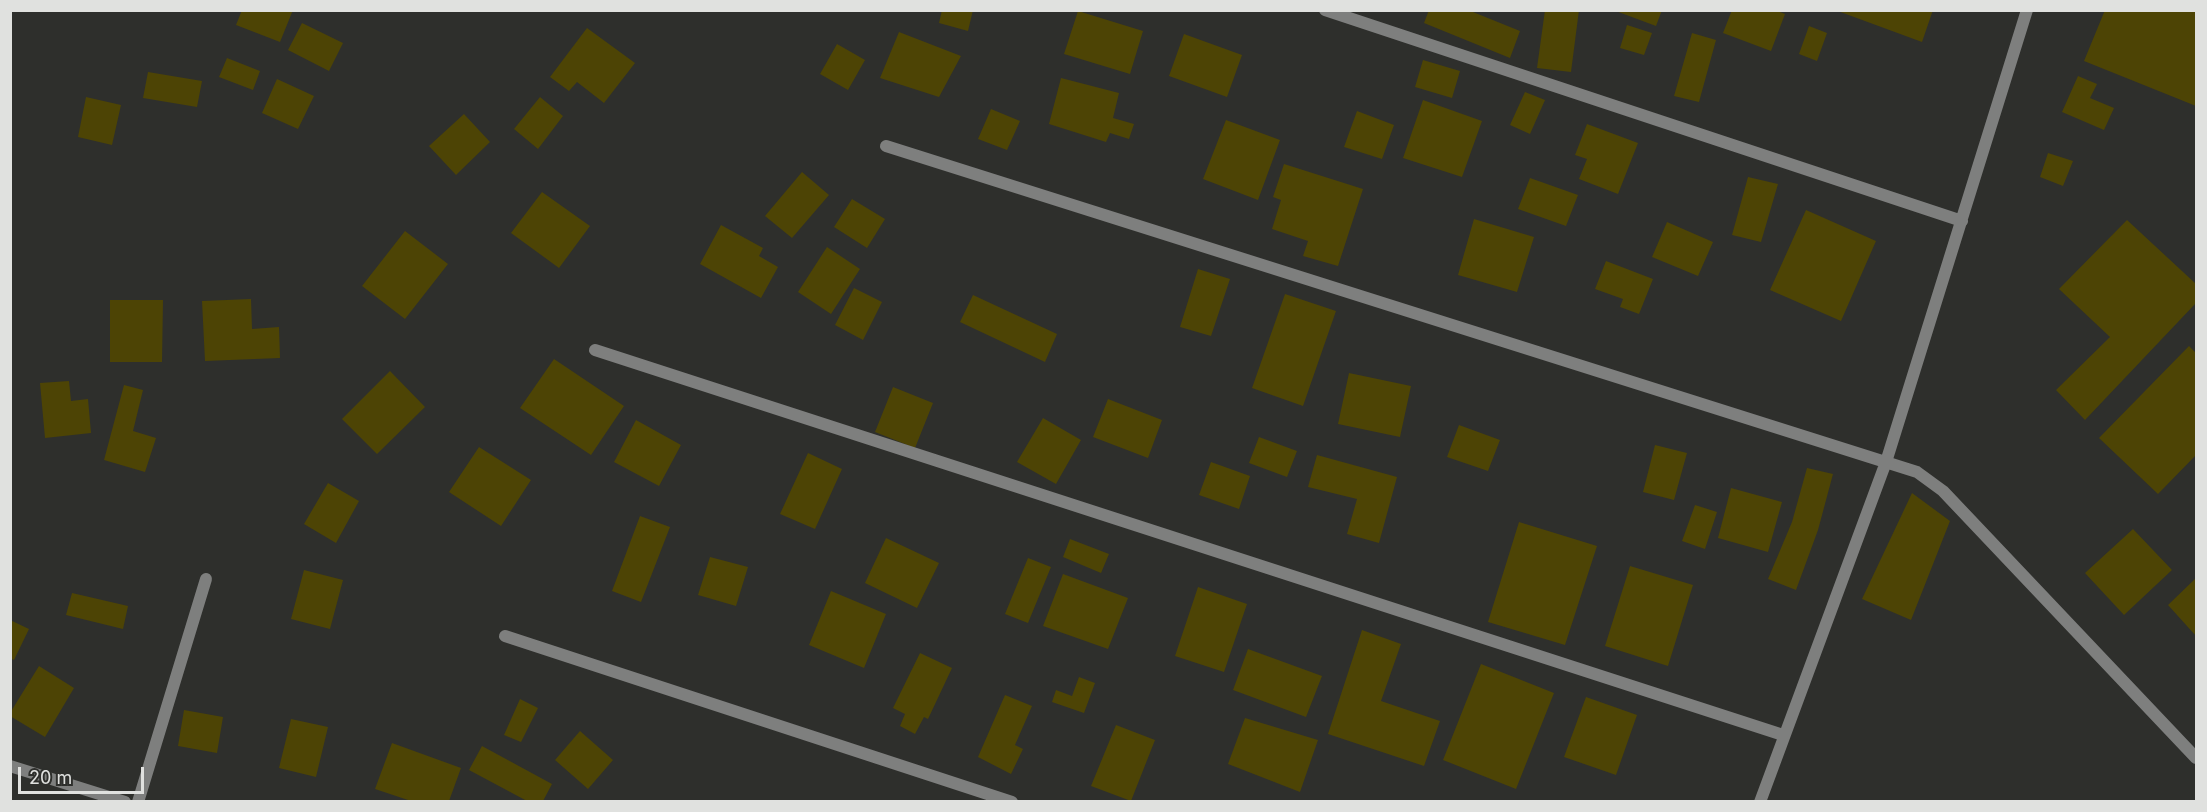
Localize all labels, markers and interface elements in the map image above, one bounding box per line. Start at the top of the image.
scale bar [21,755,147,793]
text: 20 m [29,767,72,788]

